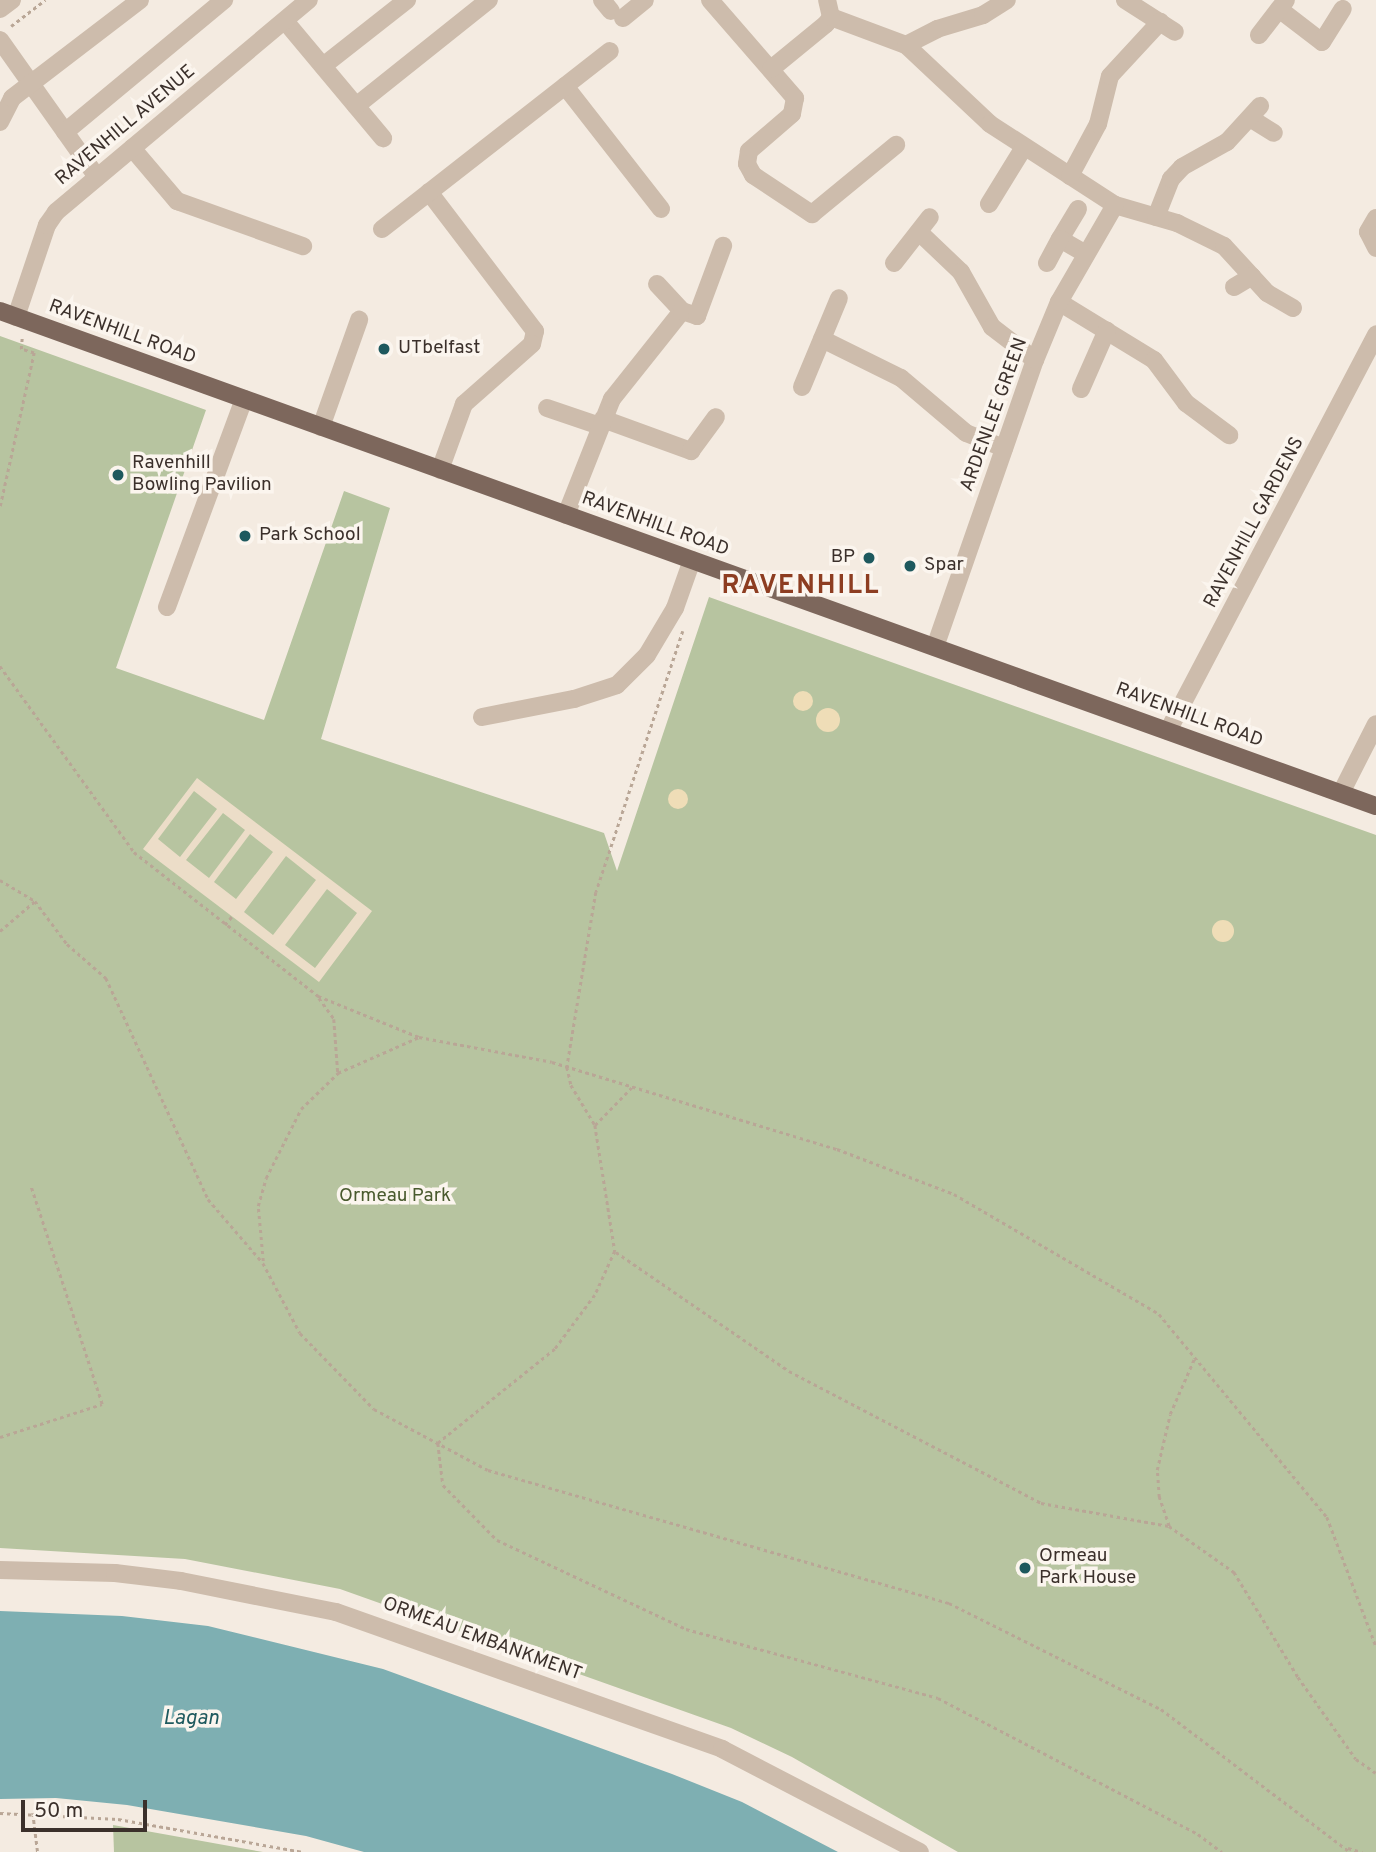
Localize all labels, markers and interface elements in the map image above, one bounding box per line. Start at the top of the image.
street label: RAVENHILL AVENUE [51,61,201,191]
street label: RAVENHILL ROAD [45,296,199,370]
street label: ARDENLEE GREEN [957,335,1033,495]
place label: UTbelfast [398,338,481,360]
marker: UTbelfast [376,341,392,357]
street label: RAVENHILL GARDENS [1200,433,1310,613]
place label: Ravenhill Bowling Pavilion [132,453,272,497]
marker: Ravenhill Bowling Pavilion [110,467,126,483]
street label: RAVENHILL ROAD [578,488,732,562]
place label: Park School [259,525,361,547]
marker: Park School [237,528,253,544]
place label: BP [831,547,855,569]
marker: BP [861,550,877,566]
place label: Spar [924,555,964,577]
marker: Spar [902,558,918,574]
district label: RAVENHILL [723,571,879,603]
street label: RAVENHILL ROAD [1112,679,1266,753]
park label: Ormeau Park [339,1186,451,1208]
place label: Ormeau Park House [1039,1546,1136,1590]
marker: Ormeau Park House [1017,1560,1033,1576]
street label: ORMEAU EMBANKMENT [379,1593,585,1687]
water label: Lagan [163,1706,219,1732]
scale bar [24,1786,150,1830]
text: 50 m [34,1798,83,1825]

